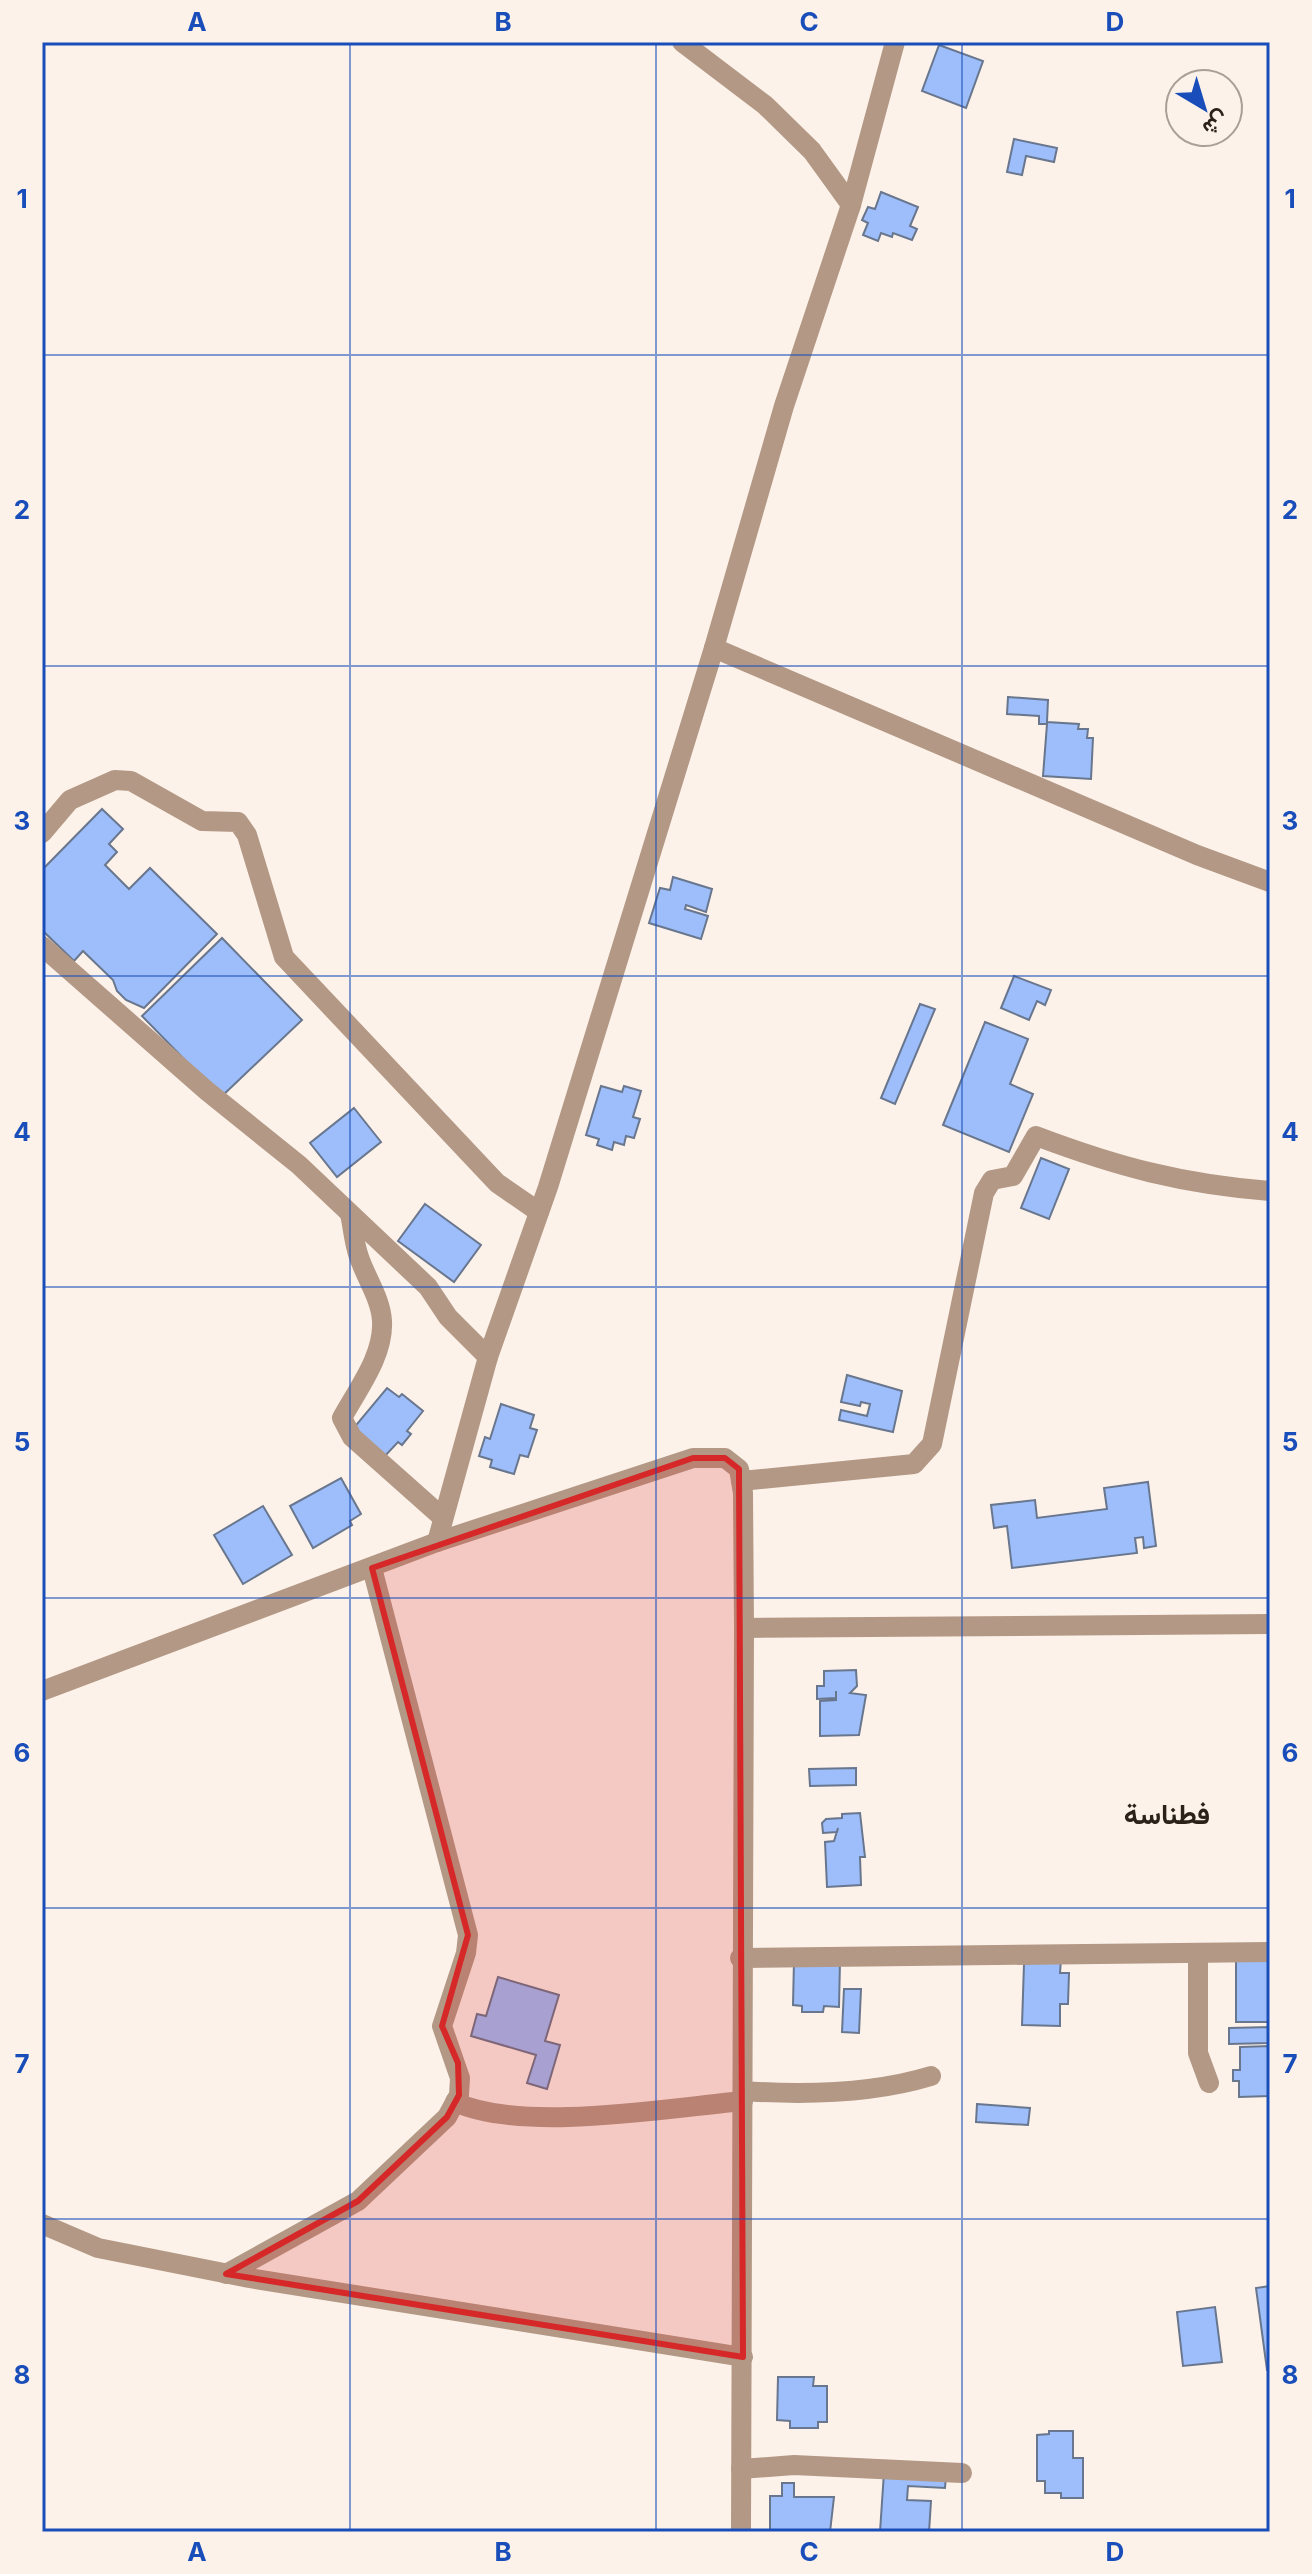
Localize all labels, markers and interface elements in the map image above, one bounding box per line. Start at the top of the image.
text: A [187,6,207,37]
text: B [494,6,512,37]
text: C [799,6,819,37]
text: D [1106,6,1124,37]
north arrow [1164,68,1244,148]
text: ش [1197,105,1235,142]
text: 1 [16,183,28,214]
text: 1 [1284,183,1296,214]
text: 2 [14,494,30,525]
text: 2 [1282,494,1298,525]
text: 3 [14,805,30,836]
text: 3 [1282,805,1298,836]
text: 4 [13,1116,31,1147]
text: 4 [1281,1116,1299,1147]
text: 5 [14,1426,30,1457]
text: 5 [1282,1426,1298,1457]
text: 6 [14,1737,30,1768]
text: 6 [1282,1737,1298,1768]
district label: فطناسة [1124,1797,1210,1831]
text: 7 [14,2048,30,2079]
text: 7 [1282,2048,1298,2079]
text: 8 [14,2359,30,2390]
text: 8 [1282,2359,1298,2390]
text: A [187,2536,207,2567]
text: B [494,2536,512,2567]
text: C [799,2536,819,2567]
text: D [1106,2536,1124,2567]

